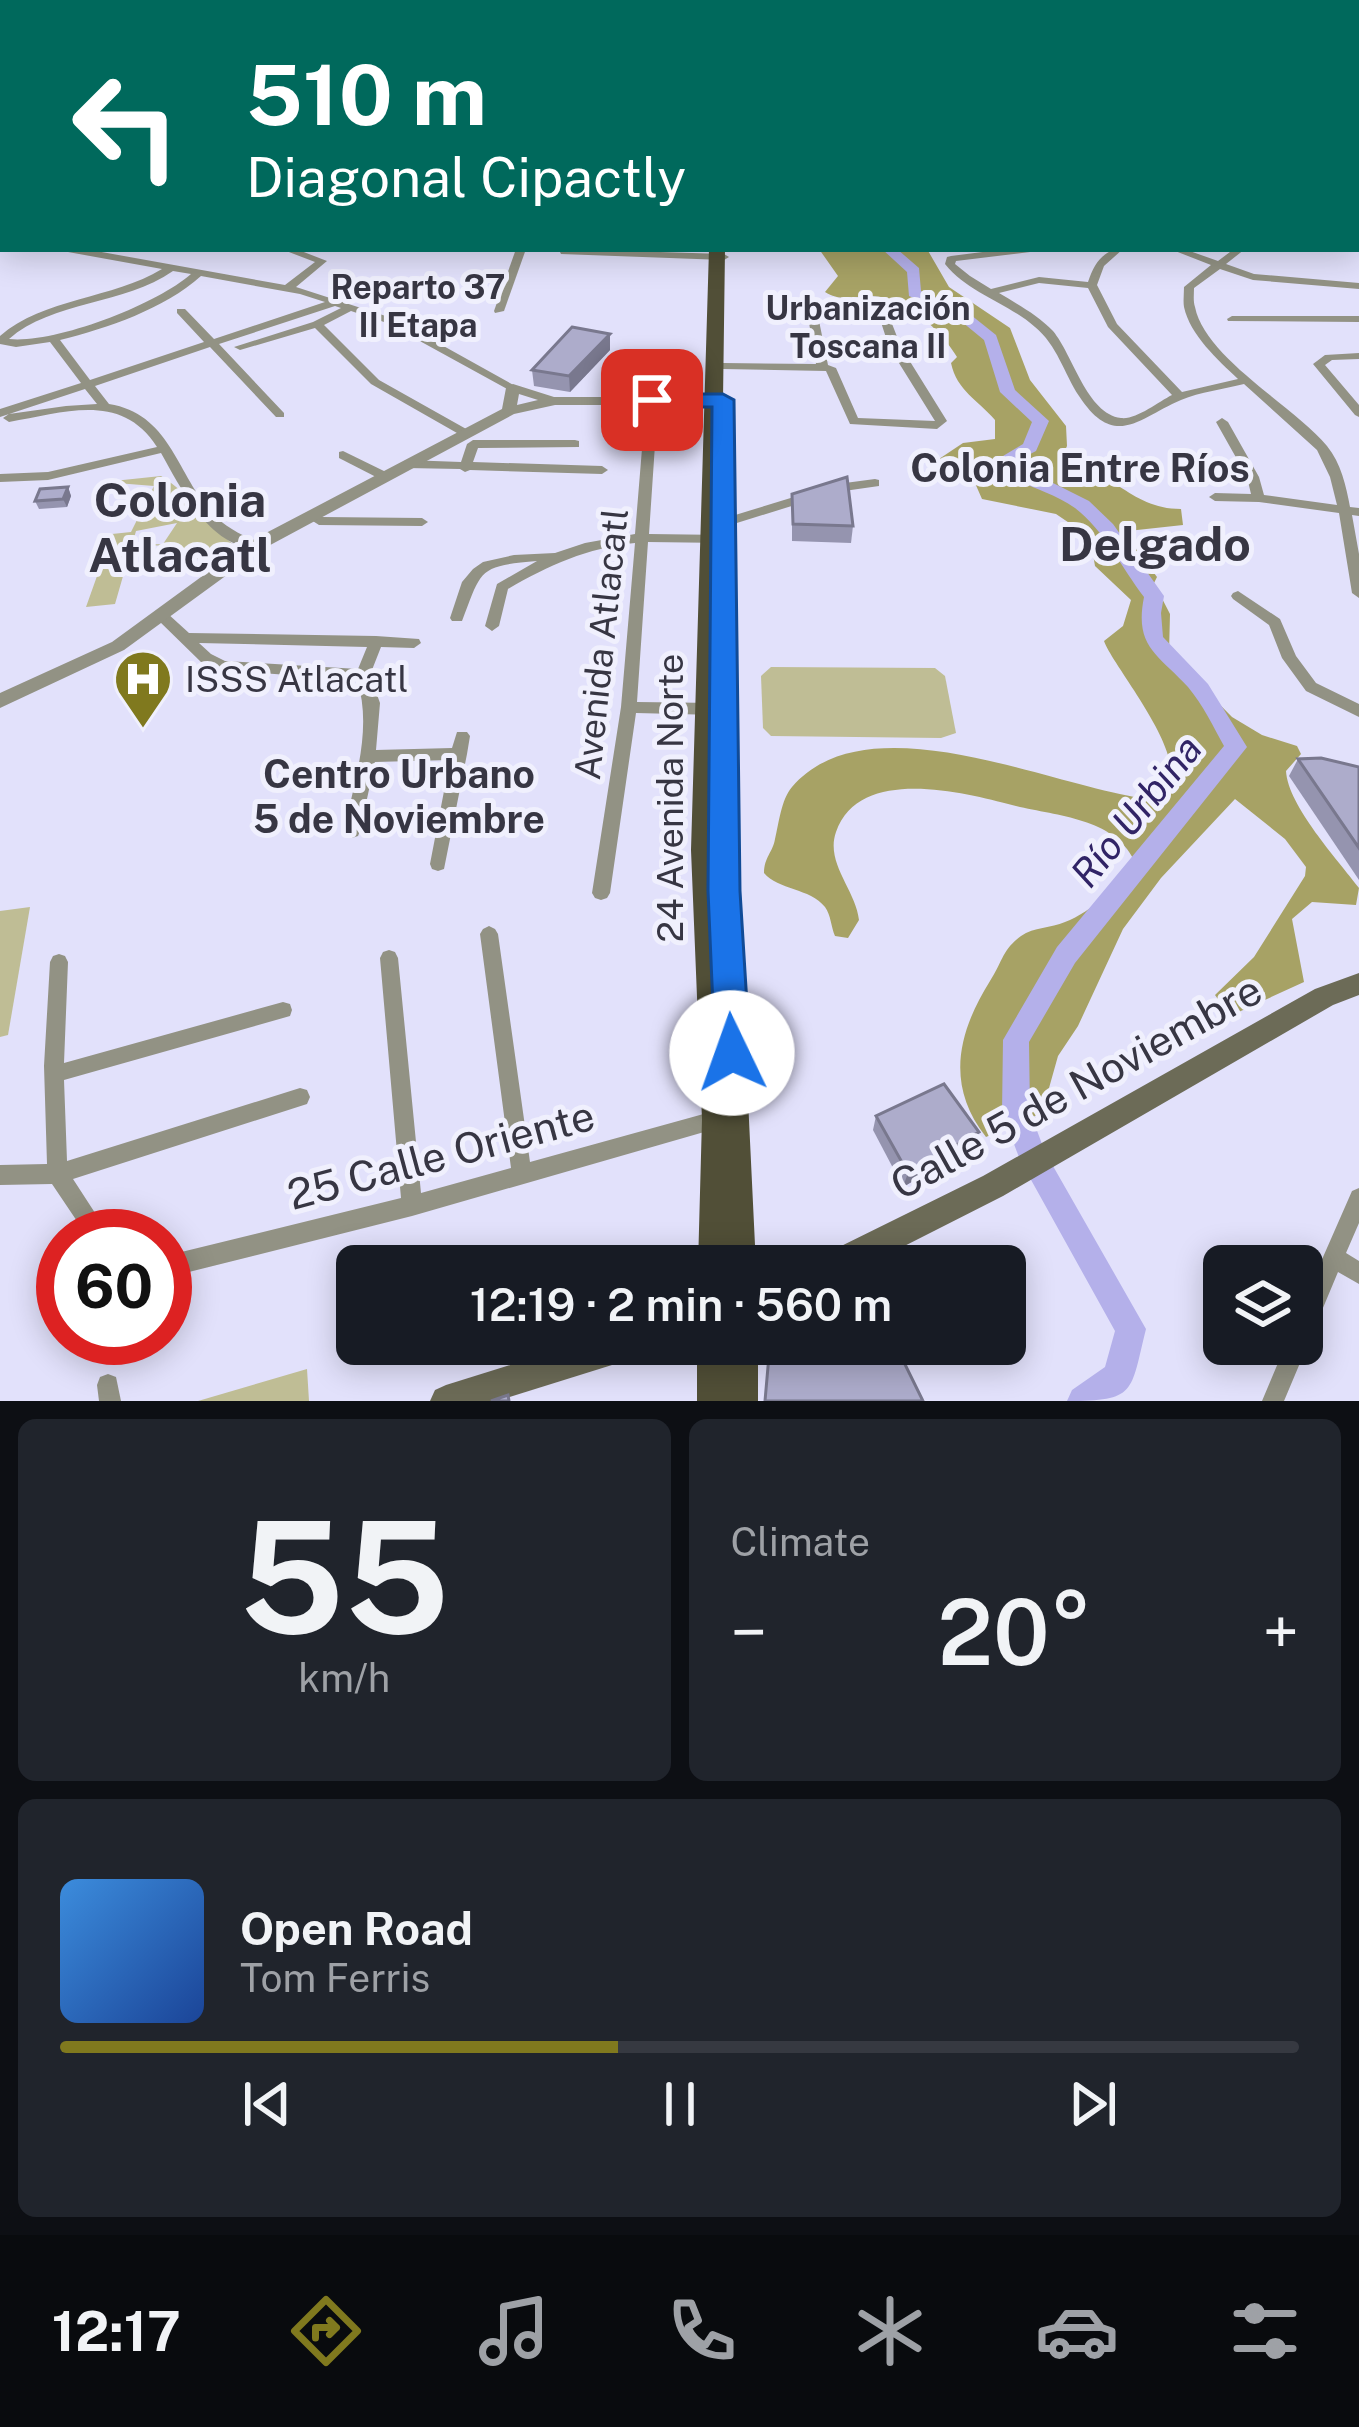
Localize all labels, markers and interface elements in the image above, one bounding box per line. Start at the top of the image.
text: 510 m [246,45,487,144]
icon: left [48,48,204,204]
text: Diagonal Cipactly [246,146,686,209]
district label: Reparto 37 II Etapa [330,268,506,344]
district label: Urbanización Toscana II [765,289,971,365]
pin [601,349,703,451]
icon: arrive [619,367,685,433]
district label: Colonia Entre Ríos [910,445,1250,491]
district label: Colonia Atlacatl [88,471,272,583]
street label: Avenida Atlacatl [566,506,636,782]
district label: Delgado [1059,515,1251,572]
hospital icon: ISSS Atlacatl [112,648,174,730]
street label: 24 Avenida Norte [649,654,691,942]
place label: ISSS Atlacatl [185,658,408,700]
water label: Río Urbina [1061,726,1211,896]
district label: Centro Urbano 5 de Noviembre [253,751,545,842]
street label: Calle 5 de Noviembre [882,964,1270,1209]
position arrow [669,990,795,1116]
street label: 25 Calle Oriente [282,1090,600,1219]
speed limit sign: 60 [36,1209,192,1365]
map controls [1203,1245,1323,1365]
button: layers [1203,1245,1323,1365]
text: 12:19 · 2 min · 560 m [470,1278,892,1331]
text: 55 [239,1485,450,1668]
text: Climate [731,1519,870,1565]
text: 20° [938,1579,1092,1685]
text: − [731,1593,767,1671]
text: + [1262,1593,1299,1671]
text: km/h [298,1655,390,1701]
text: Open Road [240,1902,473,1955]
text: Tom Ferris [240,1955,430,2001]
icon: previous [234,2071,300,2137]
icon: pause [647,2071,713,2137]
icon: next [1060,2071,1126,2137]
icon: directions [284,2289,368,2373]
icon: music [472,2289,556,2373]
icon: phone [660,2289,744,2373]
icon: climate [848,2289,932,2373]
icon: car [1035,2289,1119,2373]
icon: filters [1223,2289,1307,2373]
text: 12:17 [52,2300,181,2363]

